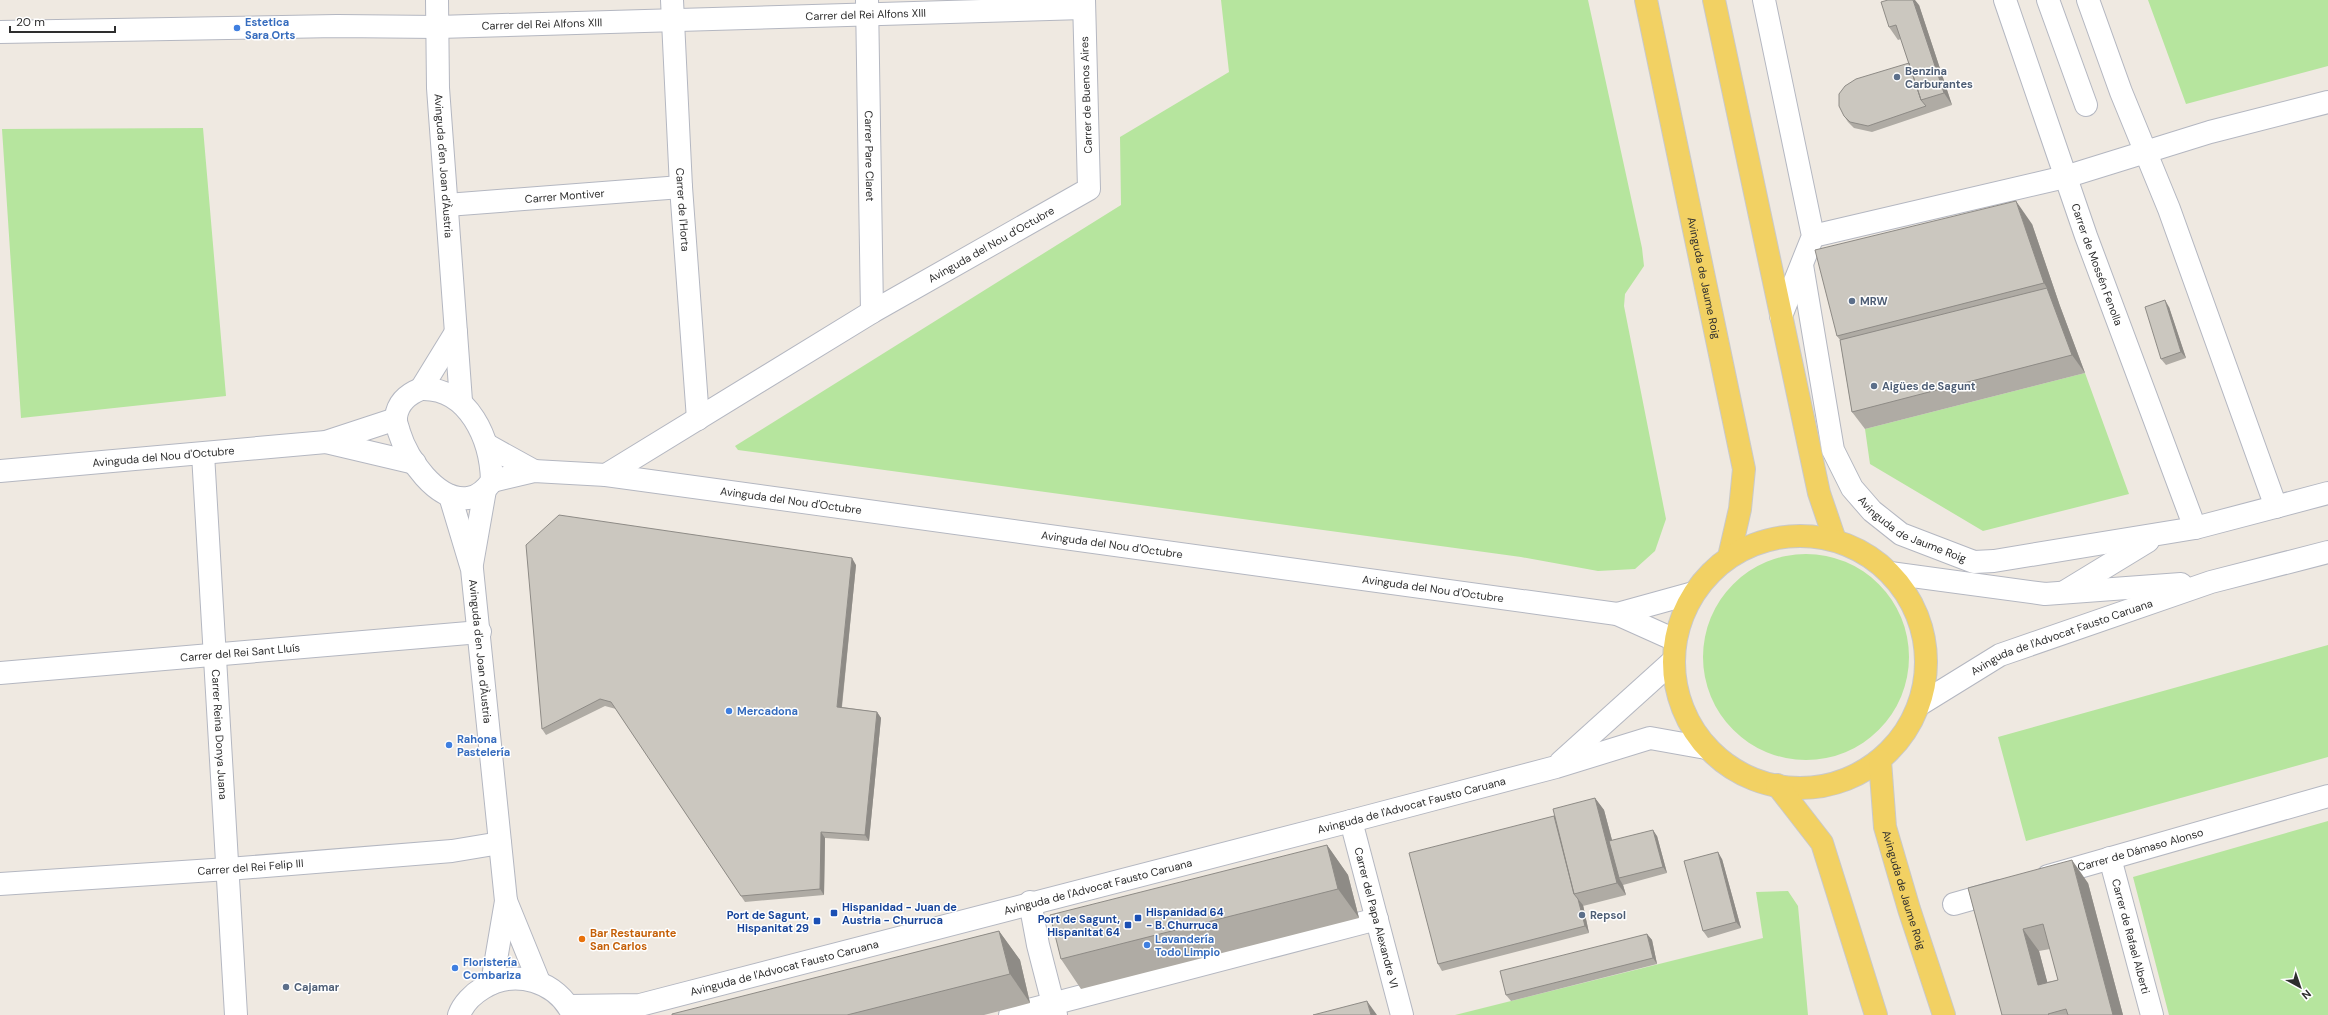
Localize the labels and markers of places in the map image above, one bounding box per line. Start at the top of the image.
place label: Estetica Sara Orts [245,15,296,42]
marker: Estetica Sara Orts [232,23,242,33]
place label: Benzina Carburantes [1905,64,1973,91]
marker: Benzina Carburantes [1892,72,1902,82]
place label: MRW [1860,294,1888,308]
marker: MRW [1847,296,1857,306]
place label: Aigües de Sagunt [1882,379,1976,393]
marker: Aigües de Sagunt [1869,381,1879,391]
place label: Mercadona [737,704,798,718]
marker: Mercadona [724,706,734,716]
place label: Rahona Pastelería [457,732,510,759]
marker: Rahona Pastelería [444,740,454,750]
place label: Hispanidad - Juan de Austria - Churruca [842,900,957,927]
place label: Hispanidad 64 - B. Churruca [1146,905,1224,932]
place label: Port de Sagunt, Hispanitat 29 [727,908,809,935]
marker: Hispanidad - Juan de Austria - Churruca [829,908,839,918]
place label: Repsol [1590,908,1626,922]
marker: Repsol [1577,910,1587,920]
place label: Port de Sagunt, Hispanitat 64 [1038,912,1120,939]
marker: Hispanidad 64 - B. Churruca [1133,913,1143,923]
marker: Port de Sagunt, Hispanitat 29 [812,916,822,926]
marker: Port de Sagunt, Hispanitat 64 [1123,920,1133,930]
place label: Bar Restaurante San Carlos [590,926,677,953]
place label: Lavandería Todo Limpio [1155,932,1221,959]
marker: Bar Restaurante San Carlos [577,934,587,944]
marker: Lavandería Todo Limpio [1142,940,1152,950]
place label: Floristería Combariza [463,955,521,982]
marker: Floristería Combariza [450,963,460,973]
place label: Cajamar [294,980,340,994]
marker: Cajamar [281,982,291,992]

